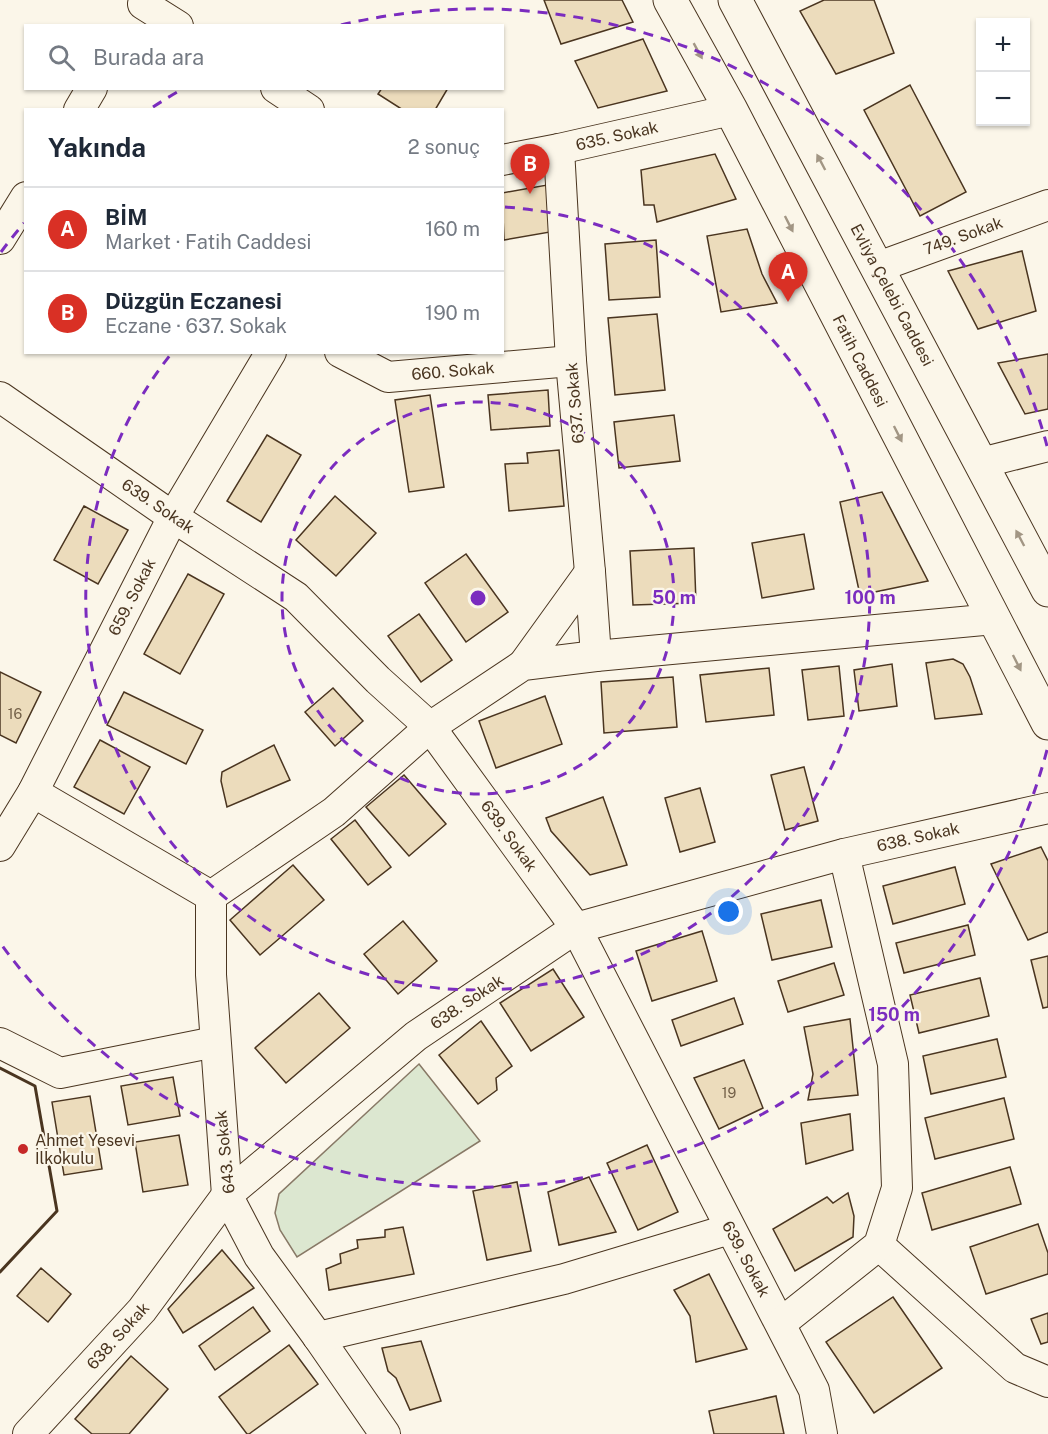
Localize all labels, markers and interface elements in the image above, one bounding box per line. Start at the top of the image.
map controls [976,18,1030,126]
button: + [976,18,1030,72]
search box [24,24,504,90]
icon: search [45,41,78,74]
one-way arrow [693,43,703,60]
text: Burada ara [93,44,204,70]
button: − [976,72,1030,126]
street label: 635. Sokak [574,117,660,155]
text: Yakında [48,132,146,163]
text: 2 sonuç [408,135,480,159]
pin: B [510,144,550,194]
one-way arrow [816,153,826,170]
text: BİM [105,204,147,230]
street label: 749. Sokak [921,213,1005,259]
one-way arrow [785,215,794,232]
text: A [60,217,75,241]
text: 160 m [425,217,480,241]
street label: Evliya Çelebi Caddesi [846,221,938,369]
text: Market · Fatih Caddesi [105,230,311,254]
pin: A [768,252,808,302]
text: Düzgün Eczanesi [105,288,282,314]
text: B [61,301,74,325]
text: 190 m [425,301,480,325]
street label: Fatih Caddesi [829,312,891,410]
text: Eczane · 637. Sokak [105,314,287,338]
street label: 660. Sokak [411,358,495,384]
street label: 637. Sokak [562,362,588,444]
one-way arrow [893,425,903,443]
street label: 639. Sokak [118,475,198,537]
one-way arrow [1016,529,1026,547]
street label: 659. Sokak [104,555,160,639]
text: 50 m [652,587,696,608]
text: 100 m [844,587,896,608]
centre of rings [468,588,488,608]
one-way arrow [1012,655,1022,672]
house number: 16 [8,706,22,722]
street label: 639. Sokak [477,797,541,875]
street label: 638. Sokak [875,818,961,856]
your location [714,897,743,926]
street label: 638. Sokak [427,971,507,1033]
text: 150 m [868,1004,920,1025]
house number: 19 [722,1085,736,1101]
street label: 643. Sokak [211,1109,239,1195]
place label: Ahmet Yesevi İlkokulu [35,1131,135,1168]
marker: Ahmet Yesevi İlkokulu [16,1142,30,1156]
street label: 639. Sokak [718,1218,774,1300]
street label: 638. Sokak [83,1298,153,1374]

